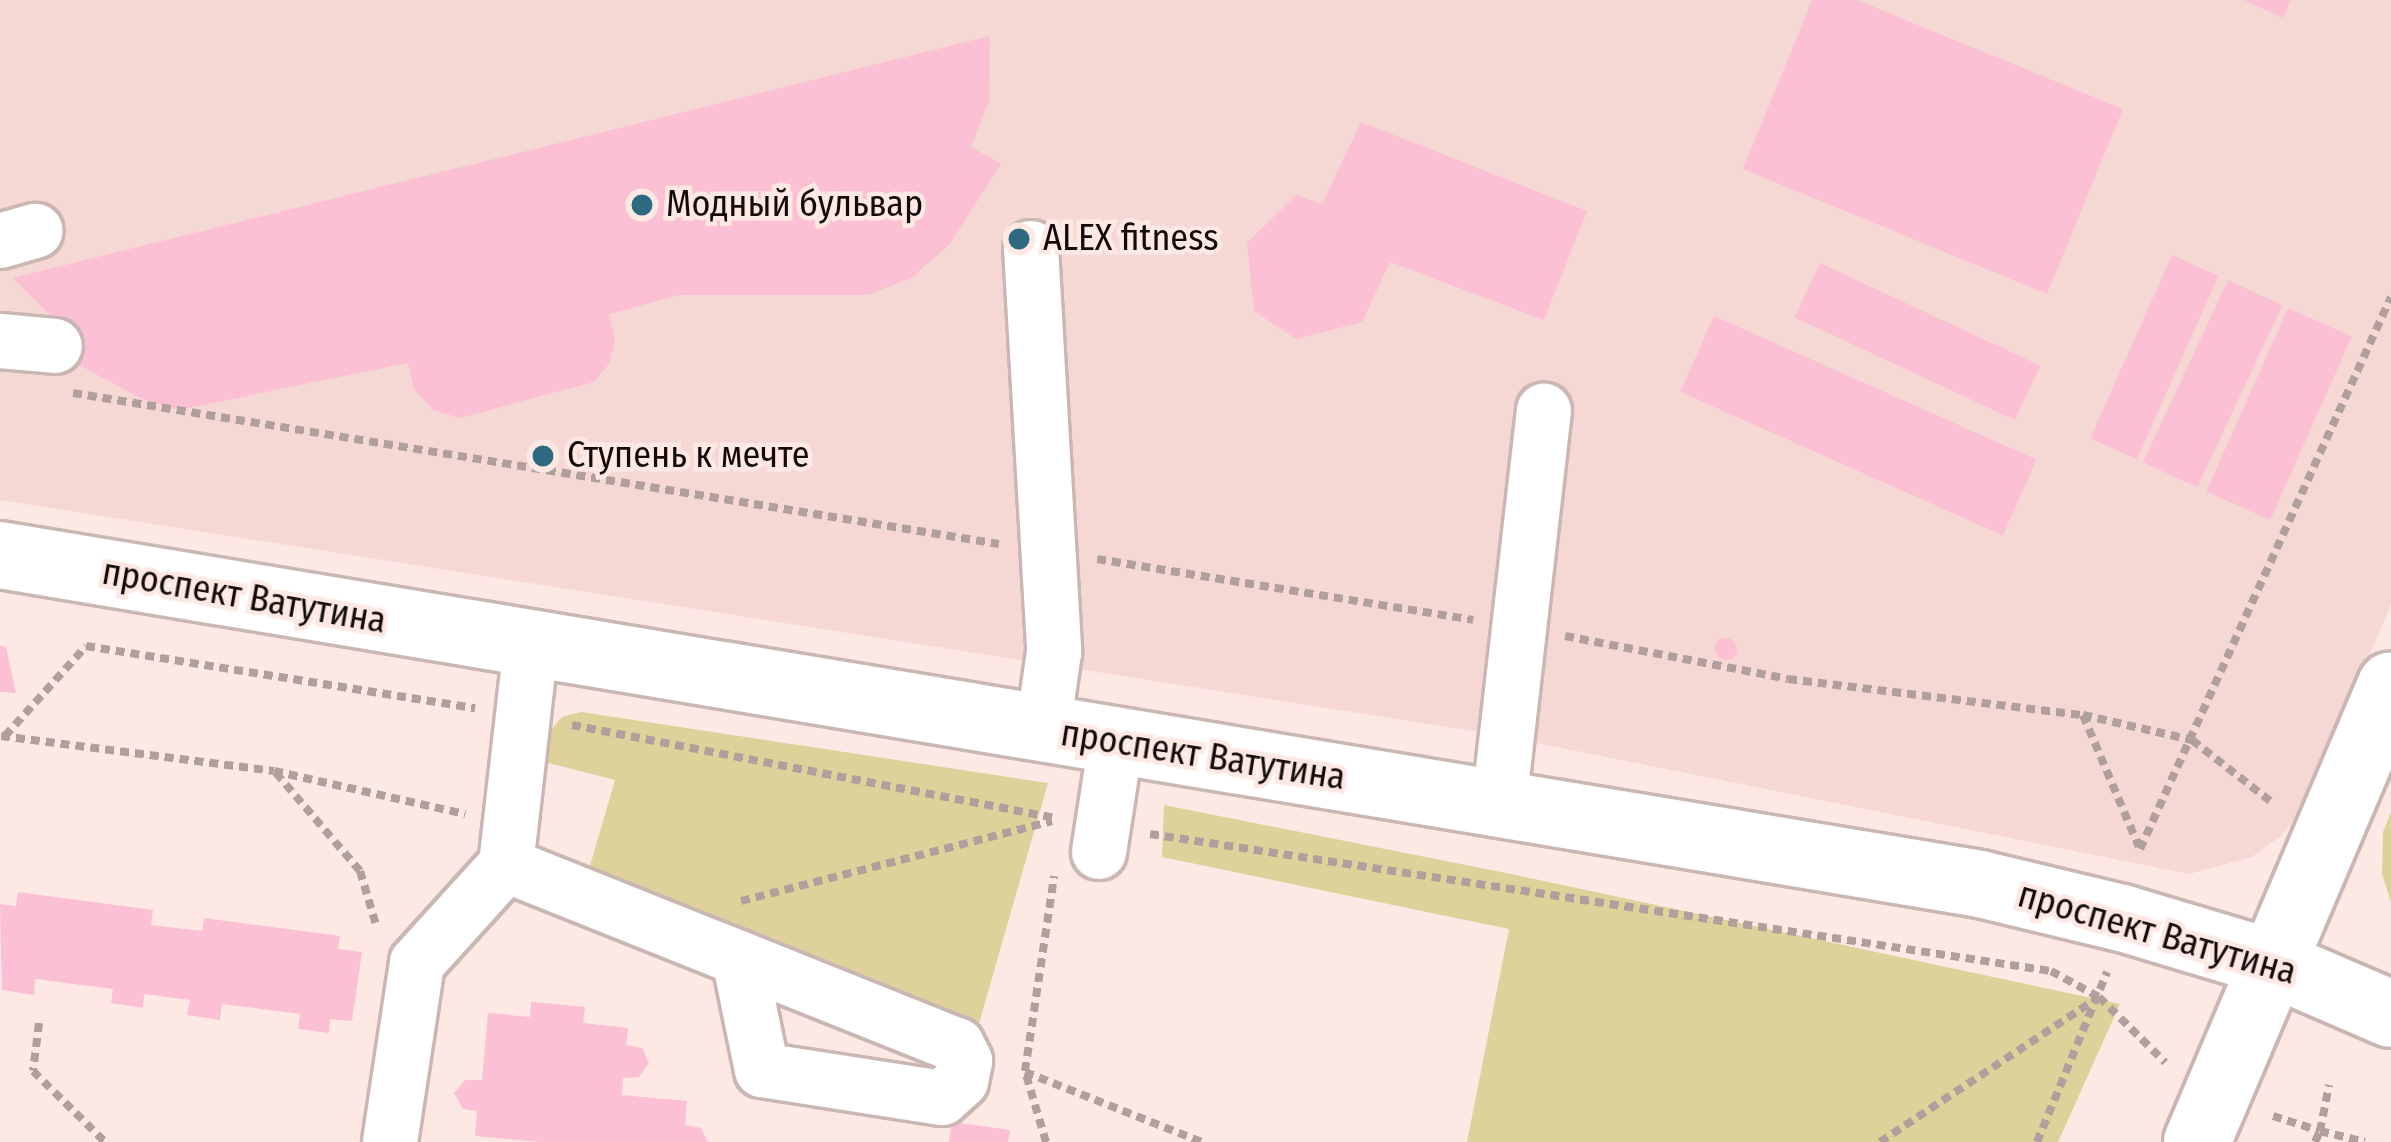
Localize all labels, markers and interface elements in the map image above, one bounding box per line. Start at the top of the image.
place label: Модный бульвар [666,183,923,227]
marker: Модный бульвар [629,192,655,218]
place label: ALEX fitness [1043,217,1219,261]
marker: ALEX fitness [1006,226,1032,252]
place label: Ступень к мечте [567,434,810,478]
marker: Ступень к мечте [530,443,556,469]
street label: проспект Ватутина [99,551,389,643]
street label: проспект Ватутина [1058,712,1348,800]
street label: проспект Ватутина [2013,874,2301,994]

